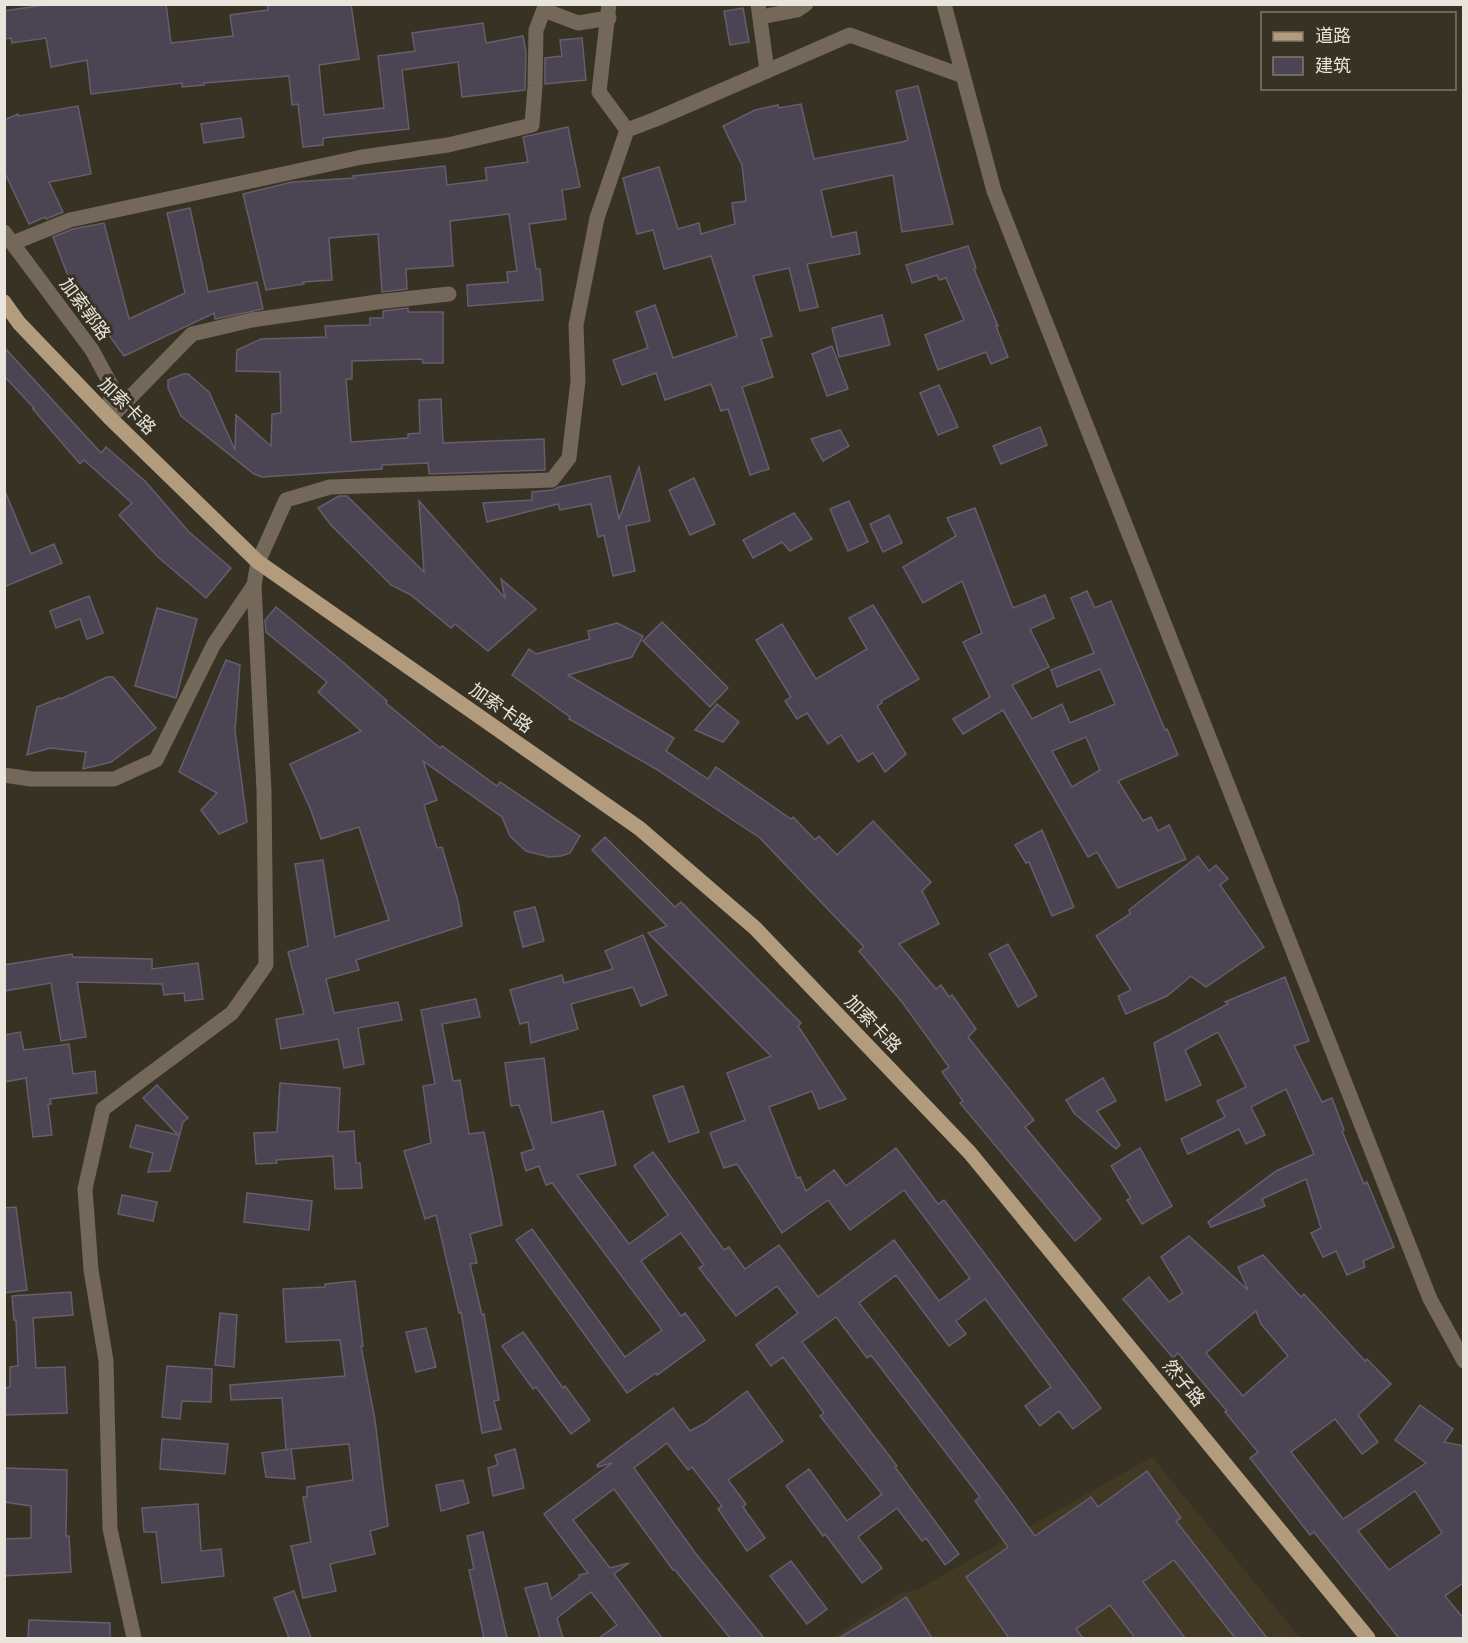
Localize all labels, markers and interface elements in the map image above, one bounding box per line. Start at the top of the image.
legend [1261,12,1456,90]
text: 道路 [1315,24,1351,48]
text: 建筑 [1315,54,1351,78]
street label: 加索郭路 [54,273,116,345]
street label: 加索卡路 [93,372,161,440]
street label: 加索卡路 [465,678,537,738]
street label: 加索卡路 [839,990,907,1058]
street label: 然子路 [1158,1354,1210,1412]

